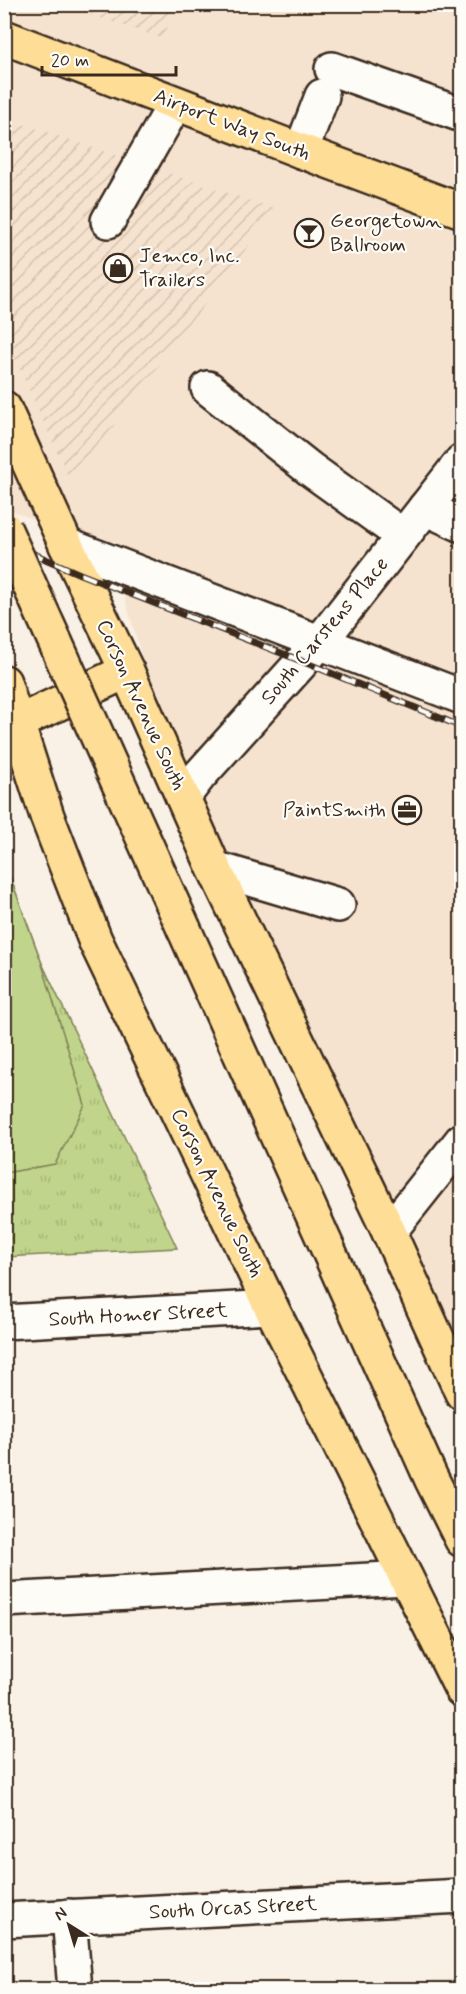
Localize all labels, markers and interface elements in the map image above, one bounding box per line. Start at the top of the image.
scale bar [42,39,176,77]
text: 20 m [51,49,89,73]
street label: Airport Way South [149,82,315,168]
place label: Georgetown Ballroom [330,207,442,259]
bar icon: Georgetown Ballroom [293,217,325,249]
place label: Jemco, Inc. Trailers [139,242,240,294]
shop icon: Jemco, Inc. Trailers [102,252,134,284]
street label: South Carstens Place [255,551,395,711]
street label: Corson Avenue South [89,615,193,795]
office icon: PaintSmith [391,794,423,826]
place label: PaintSmith [283,796,386,824]
street label: Corson Avenue South [164,1104,270,1282]
street label: South Homer Street [48,1296,229,1334]
street label: South Orcas Street [148,1890,318,1926]
north arrow [39,1895,99,1955]
text: N [50,1903,71,1926]

